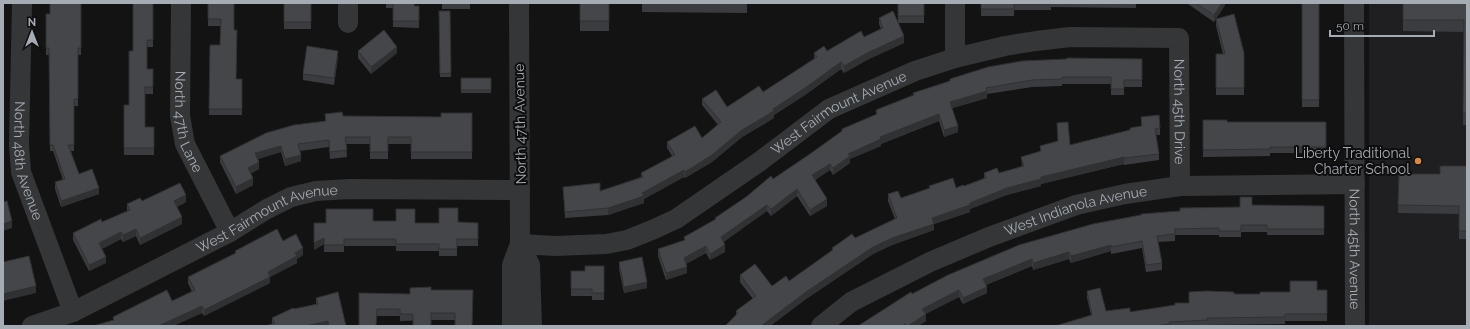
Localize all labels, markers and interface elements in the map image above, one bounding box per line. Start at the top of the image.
north arrow [12,12,52,52]
scale bar [1330,12,1434,38]
text: N [28,16,36,29]
text: 50 m [1336,19,1364,33]
street label: North 45th Drive [1171,59,1188,164]
street label: North 47th Avenue [511,64,529,184]
street label: West Fairmount Avenue [768,68,909,158]
street label: North 47th Lane [172,71,206,175]
street label: North 48th Avenue [11,101,46,222]
place label: Liberty Traditional Charter School [1295,145,1410,177]
marker: Liberty Traditional Charter School [1413,156,1423,166]
street label: West Fairmount Avenue [194,182,338,256]
street label: West Indianola Avenue [1002,183,1148,239]
street label: North 45th Avenue [1347,189,1363,309]

